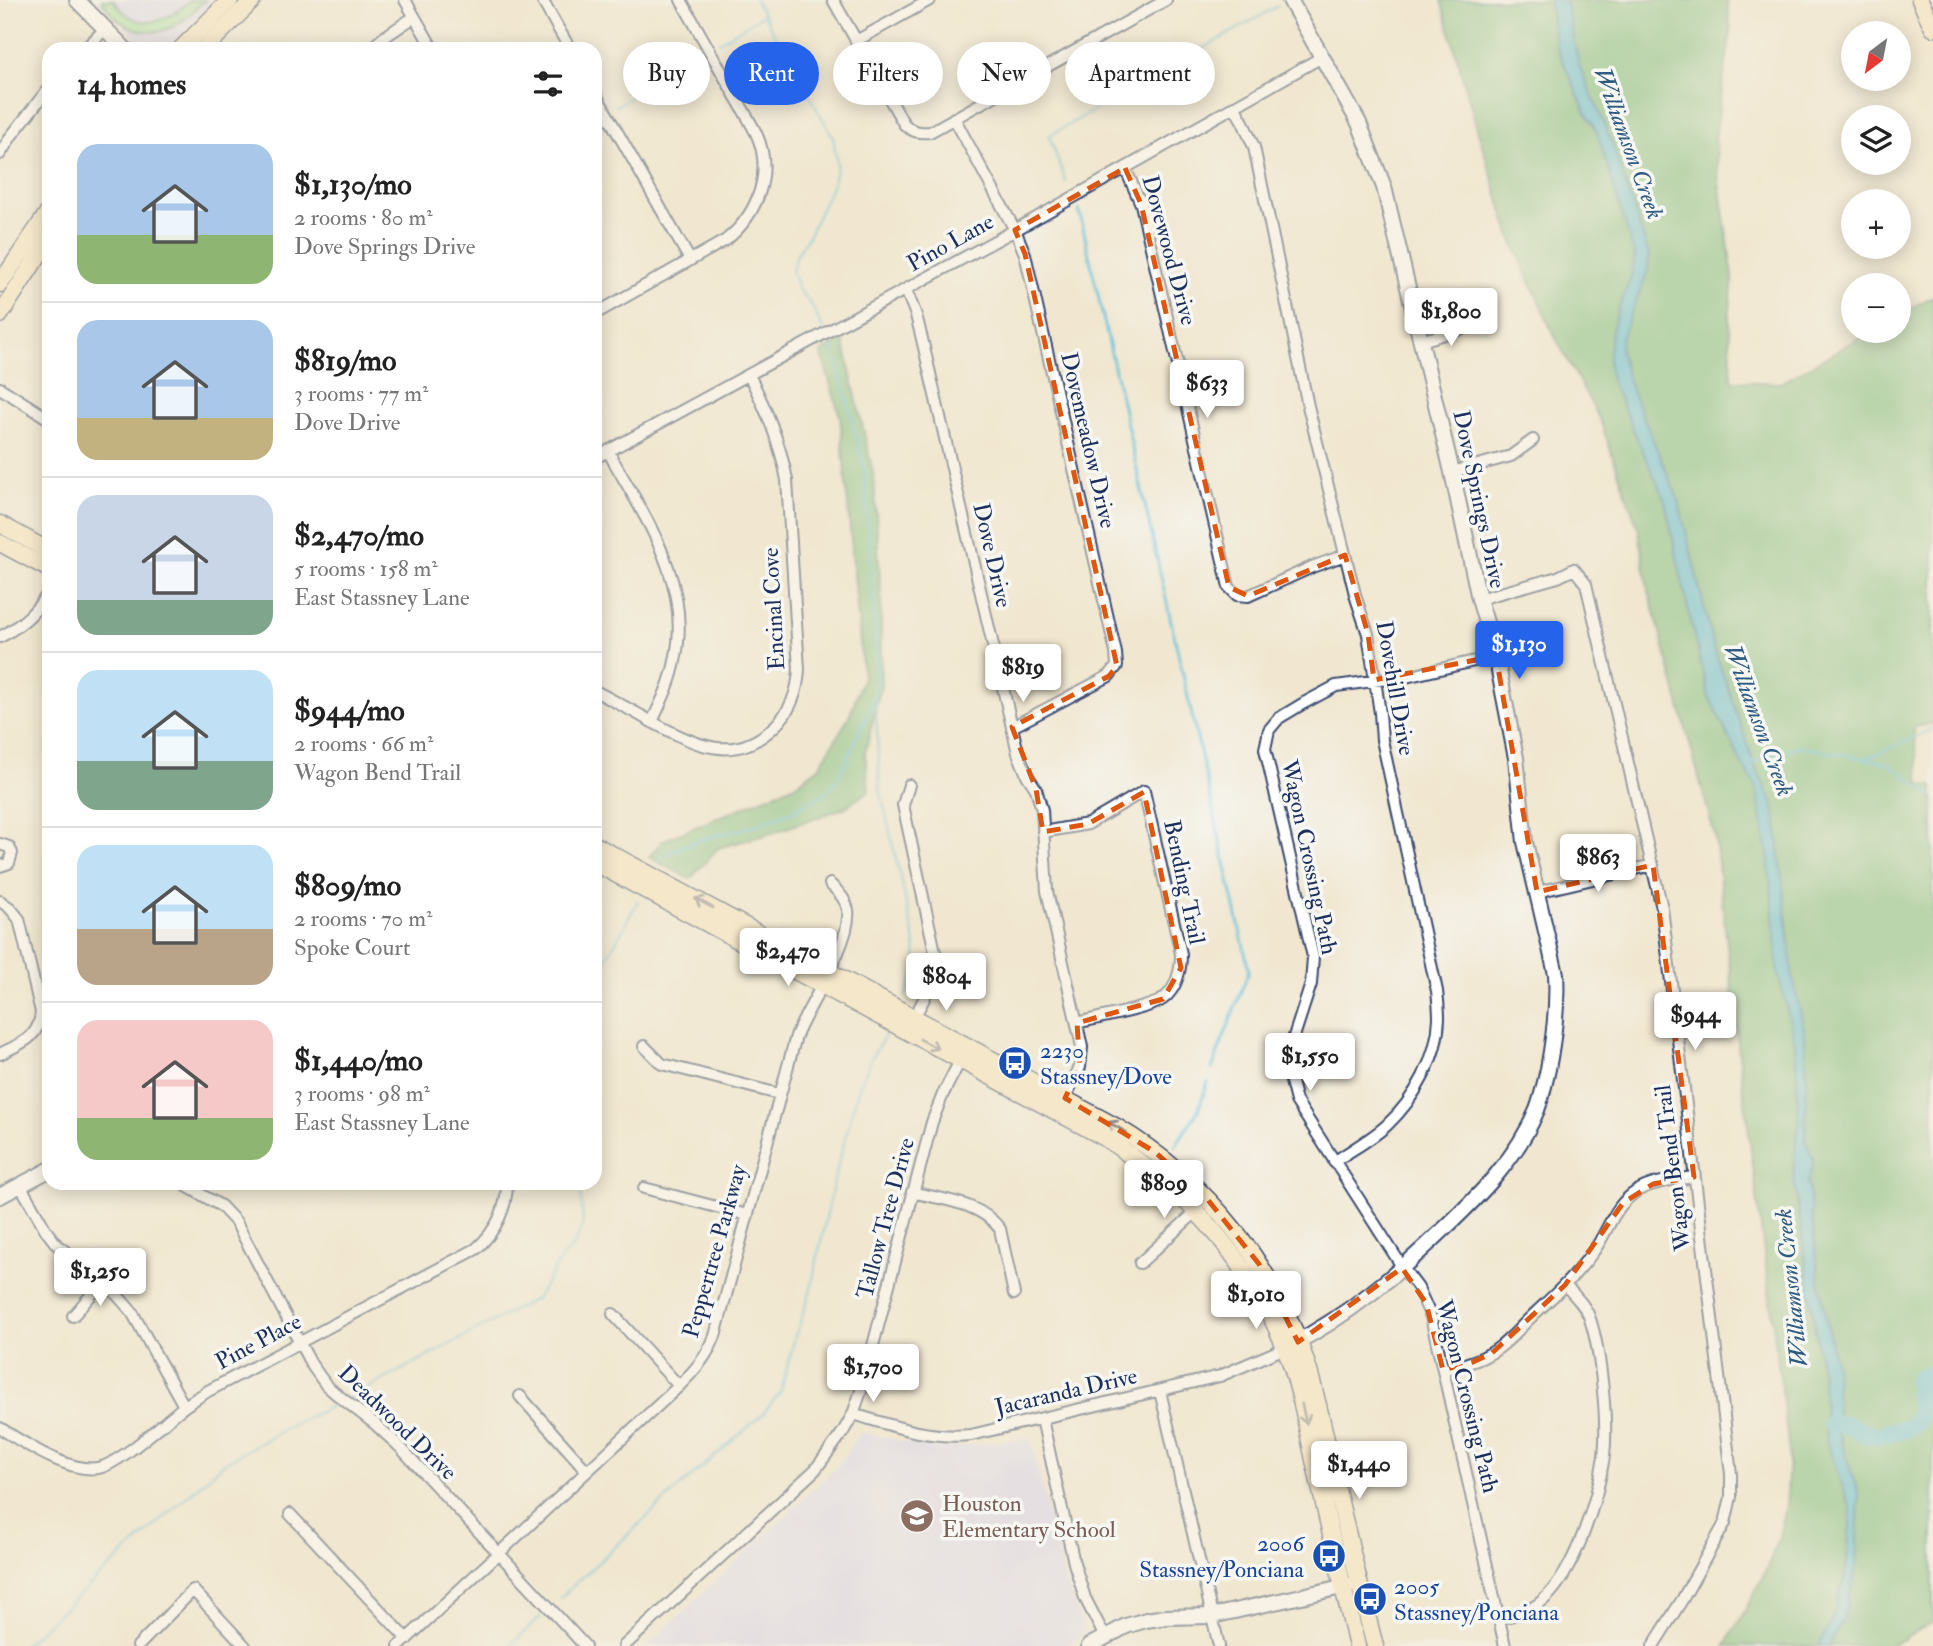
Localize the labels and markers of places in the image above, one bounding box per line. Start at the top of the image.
pin: $1,800 [1394,288,1508,348]
pin: $633 [1166,360,1248,420]
pin: $1,130 [1462,622,1576,681]
pin: $819 [982,644,1064,704]
pin: $863 [1557,834,1639,894]
pin: $2,470 [731,928,845,988]
pin: $804 [905,954,987,1013]
pin: $944 [1654,992,1736,1052]
pin: $1,550 [1253,1034,1367,1093]
place label: 2230 Stassney/Dove [1040,1036,1172,1091]
bus stop icon: 2230 Stassney/Dove [996,1044,1034,1082]
pin: $809 [1123,1160,1205,1220]
pin: $1,250 [43,1248,157,1308]
pin: $1,010 [1199,1272,1313,1331]
pin: $1,700 [816,1344,930,1404]
pin: $1,440 [1302,1442,1416,1501]
place label: Houston Elementary School [942,1489,1116,1544]
school or university icon: Houston Elementary School [898,1497,936,1535]
place label: 2006 Stassney/Ponciana [1139,1529,1305,1584]
bus stop icon: 2006 Stassney/Ponciana [1310,1537,1348,1575]
place label: 2005 Stassney/Ponciana [1394,1572,1559,1627]
bus stop icon: 2005 Stassney/Ponciana [1351,1580,1389,1618]

